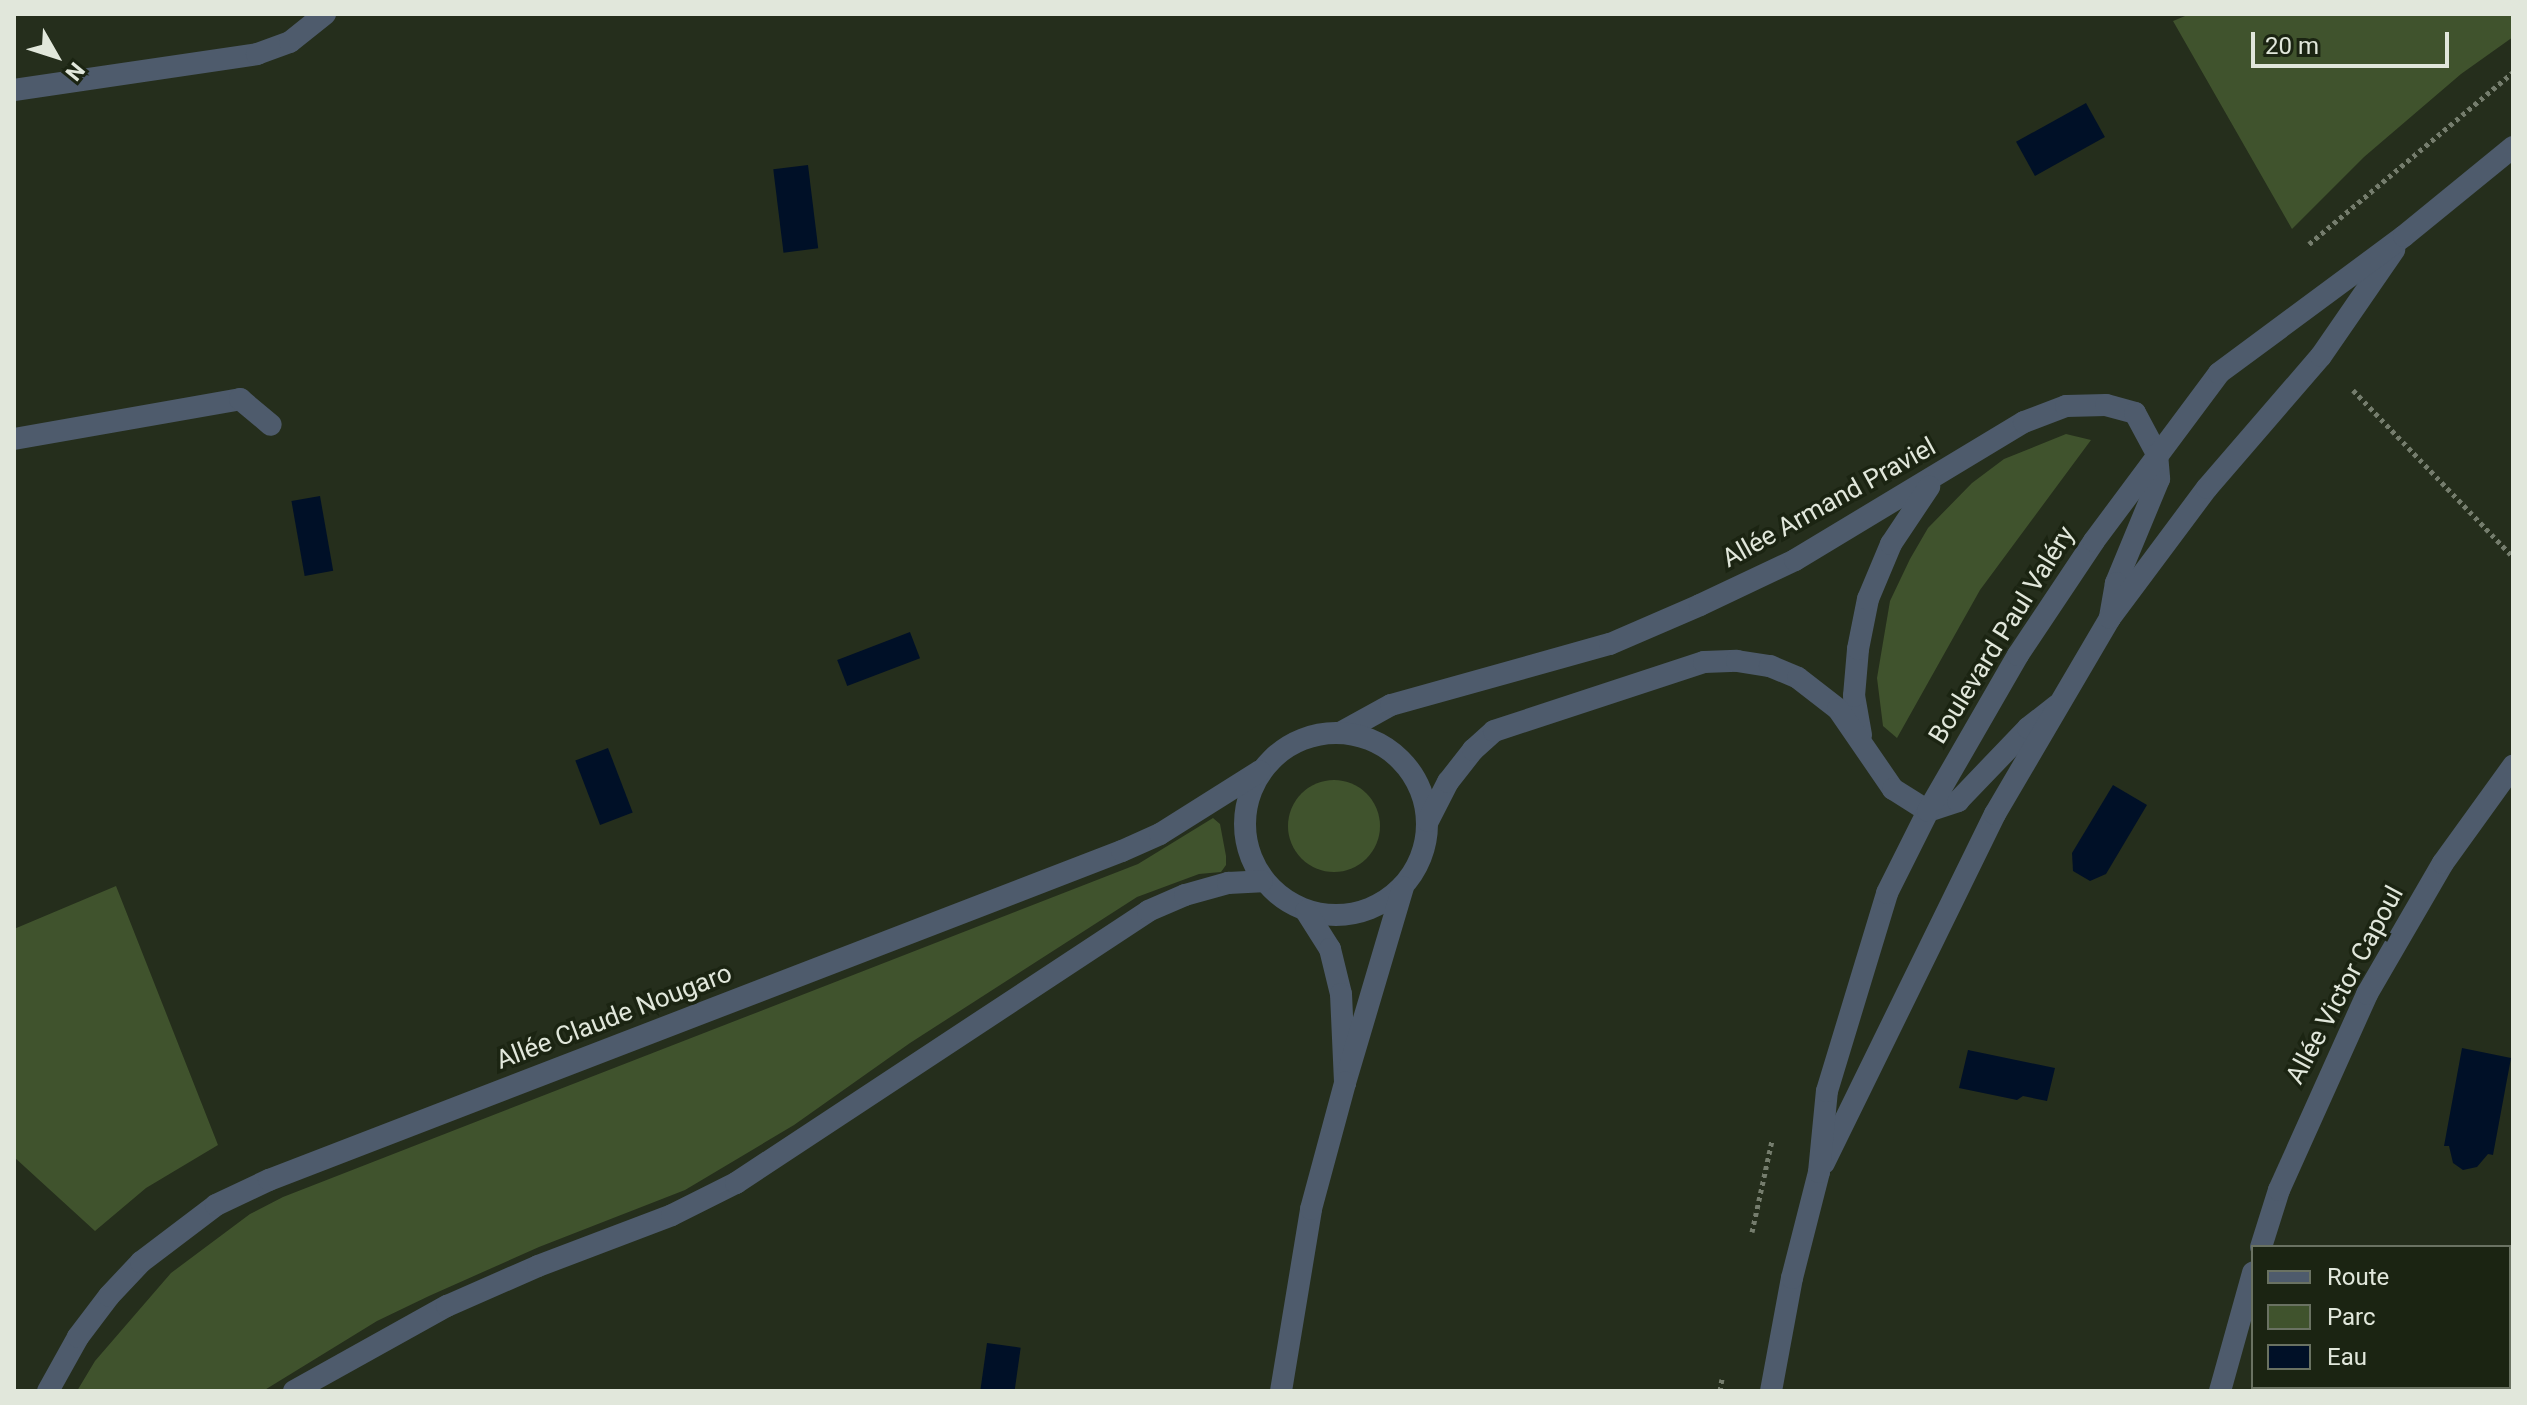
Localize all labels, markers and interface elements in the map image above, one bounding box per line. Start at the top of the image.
north arrow [16,16,96,96]
scale bar [2255,16,2453,66]
text: 20 m [2265,32,2319,60]
text: N [60,58,90,85]
street label: Allée Armand Praviel [1717,431,1941,575]
street label: Boulevard Paul Valéry [1922,520,2082,750]
street label: Allée Victor Capoul [2280,881,2410,1089]
street label: Allée Claude Nougaro [492,958,736,1076]
legend [2251,1245,2511,1389]
text: Route [2327,1263,2389,1291]
text: Parc [2327,1303,2376,1331]
text: Eau [2327,1343,2367,1371]

